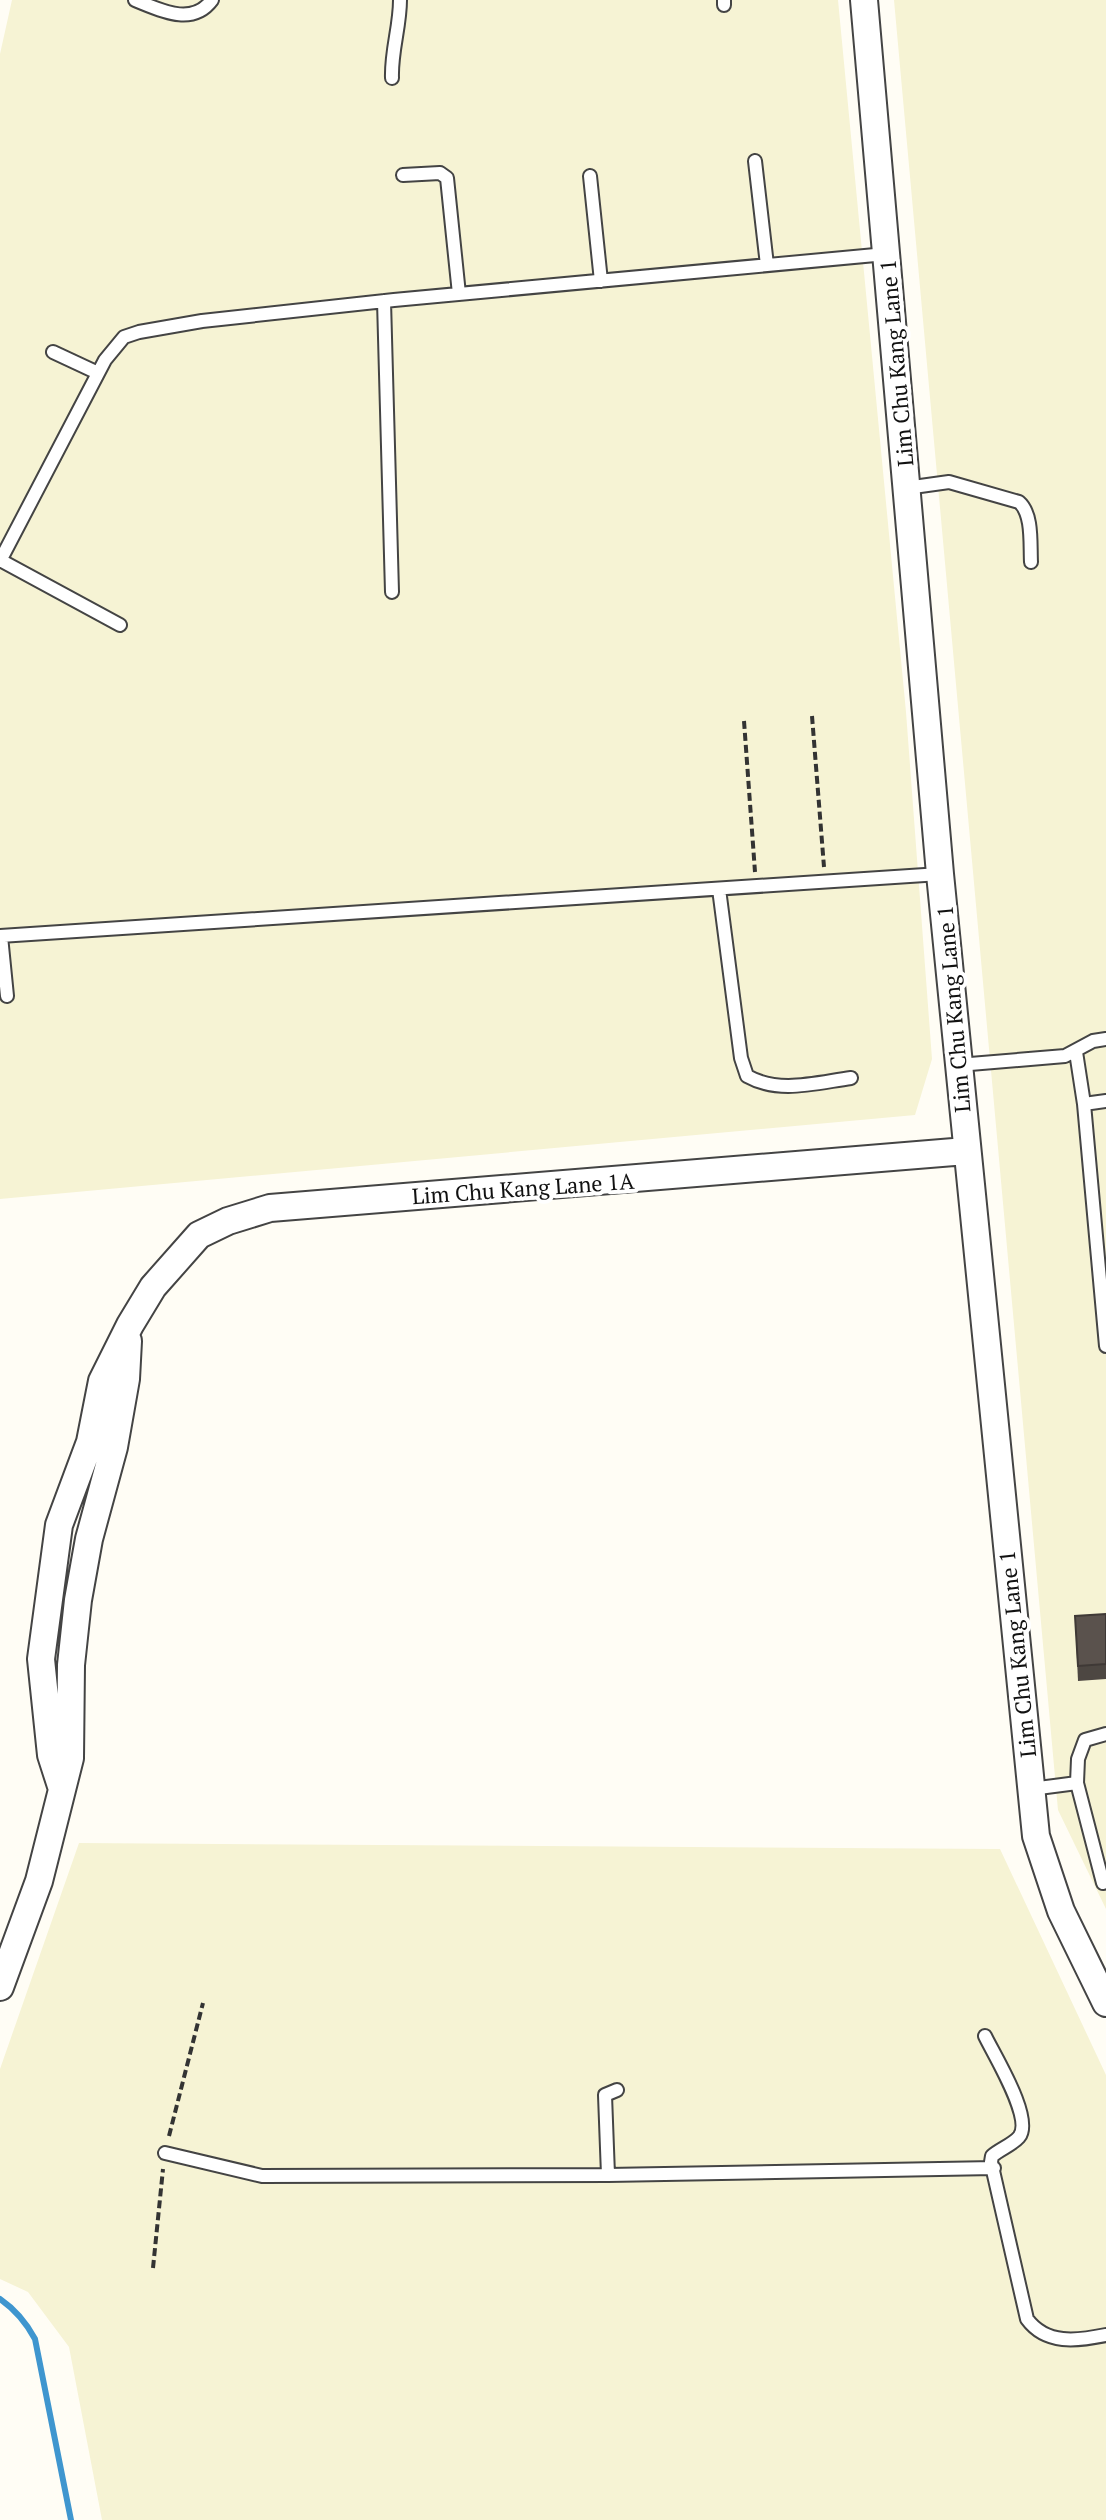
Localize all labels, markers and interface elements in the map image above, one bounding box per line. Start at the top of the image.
street label: Lim Chu Kang Lane 1 [872,258,920,468]
street label: Lim Chu Kang Lane 1 [929,904,977,1114]
street label: Lim Chu Kang Lane 1A [411,1166,636,1210]
street label: Lim Chu Kang Lane 1 [992,1549,1042,1759]

